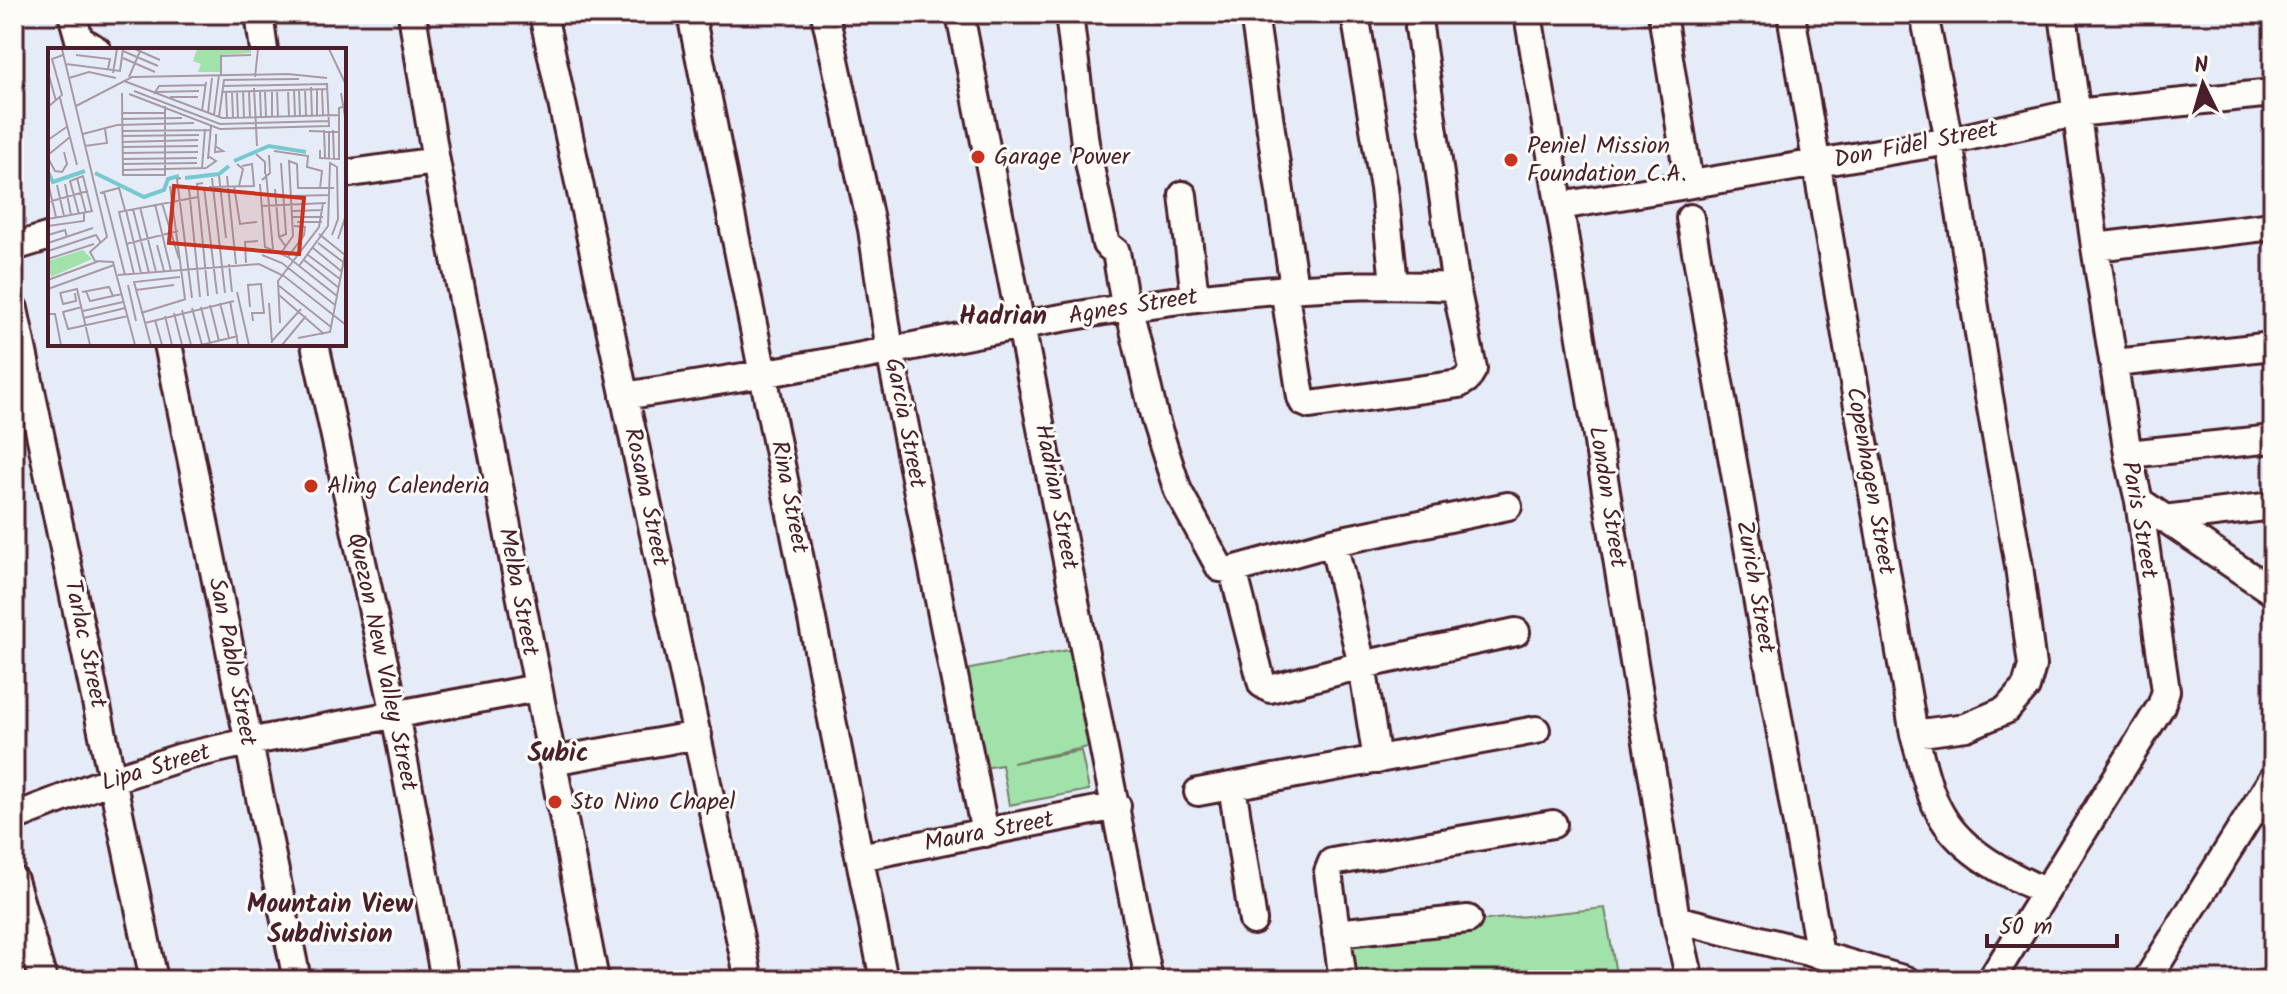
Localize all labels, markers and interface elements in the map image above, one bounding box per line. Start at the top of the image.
north arrow [2163,44,2243,124]
inset map [48,48,346,346]
text: N [2193,49,2210,85]
street label: Don Fidel Street [1831,110,2002,180]
place label: Peniel Mission Foundation C.A. [1527,127,1687,194]
place label: Garage Power [994,138,1132,177]
marker: Garage Power [969,148,987,166]
marker: Peniel Mission Foundation C.A. [1502,151,1520,169]
street label: Agnes Street [1066,277,1201,336]
district label: Hadrian [959,296,1047,338]
street label: Garcia Street [873,354,937,492]
street label: Copenhagen Street [1834,384,1906,579]
street label: Hadrian Street [1023,421,1089,574]
street label: London Street [1577,423,1638,571]
street label: Rosana Street [612,424,680,571]
street label: Rina Street [759,437,819,558]
street label: Paris Street [2109,458,2169,583]
place label: Aling Calenderia [327,467,490,506]
marker: Aling Calenderia [302,477,320,495]
street label: Zurich Street [1724,518,1786,657]
street label: Melba Street [486,524,550,660]
street label: Quezon New Valley Street [336,529,429,795]
street label: San Pablo Street [197,575,268,750]
street label: Tarlac Street [52,576,118,712]
street label: Lipa Street [97,733,216,803]
district label: Subic [527,733,589,775]
place label: Sto Nino Chapel [571,783,736,822]
marker: Sto Nino Chapel [546,793,564,811]
street label: Maura Street [921,800,1058,864]
district label: Mountain View Subdivision [247,884,414,956]
scale bar [1987,898,2117,948]
text: 50 m [1999,908,2053,947]

